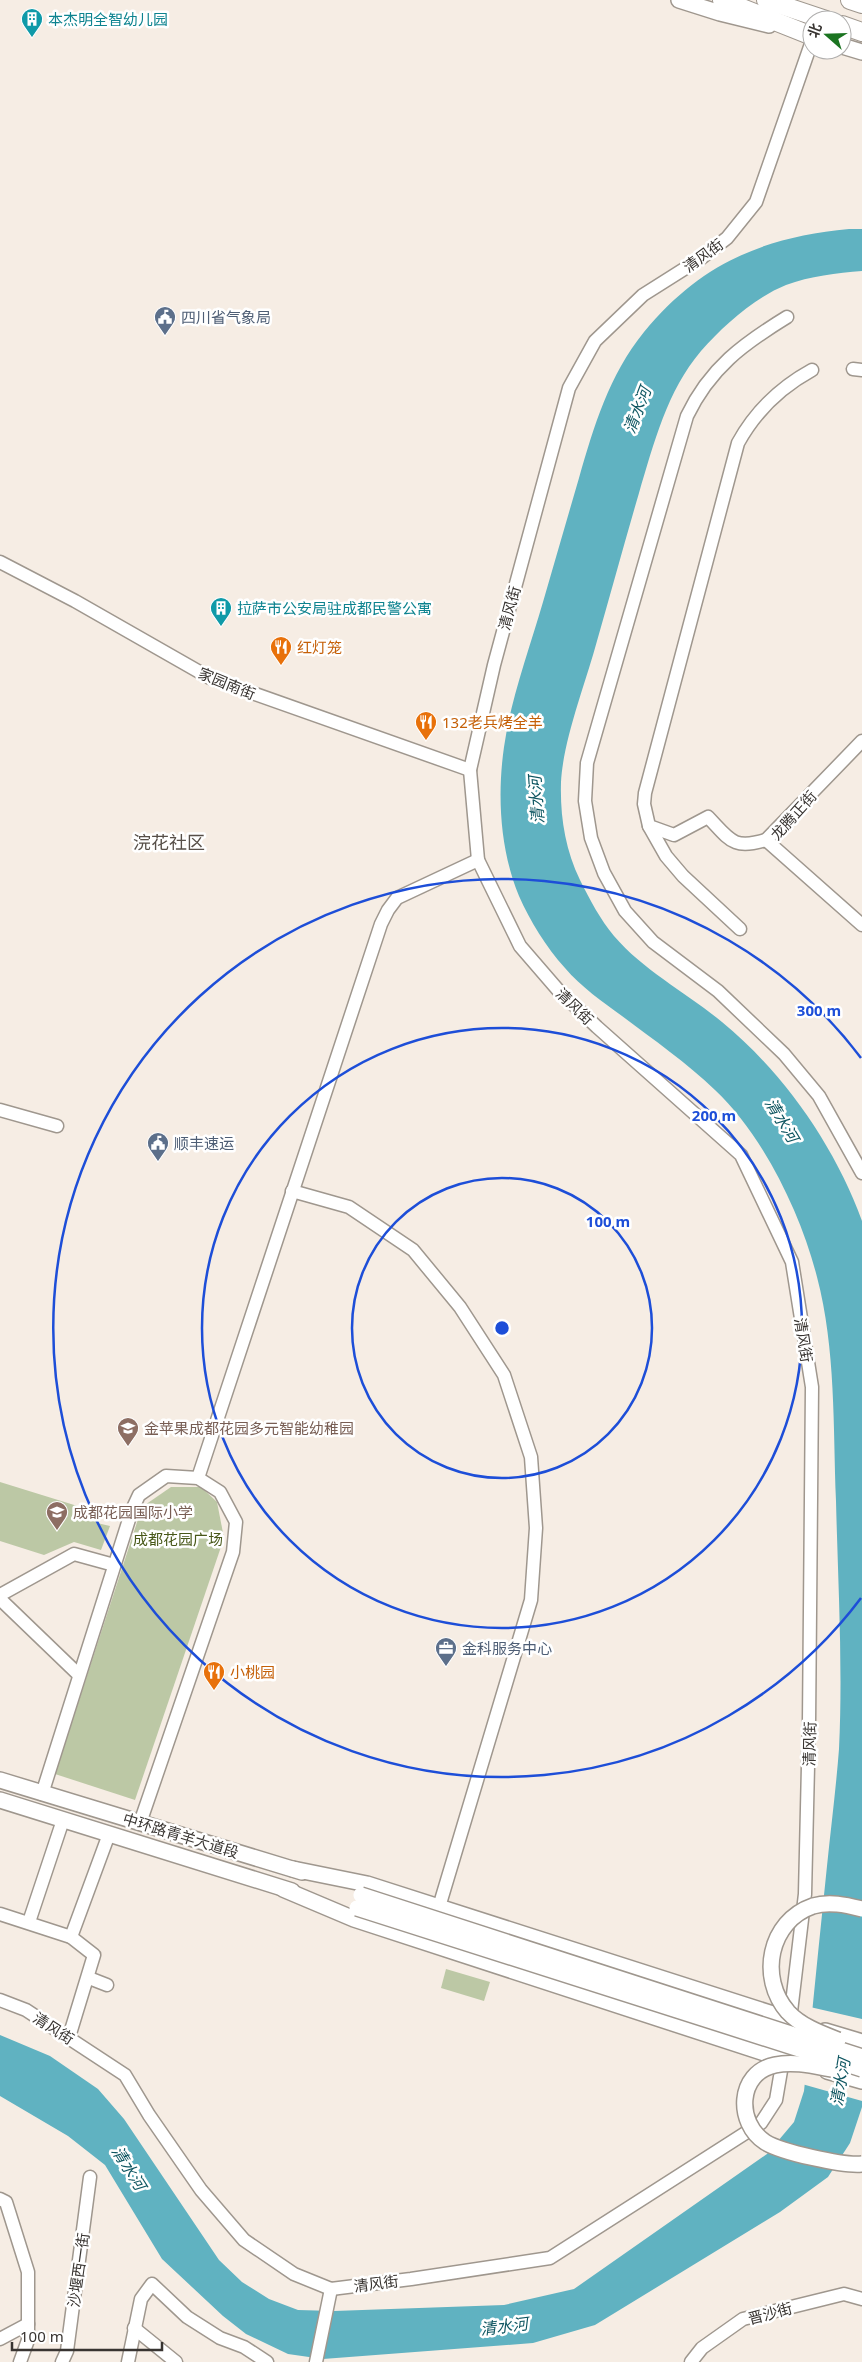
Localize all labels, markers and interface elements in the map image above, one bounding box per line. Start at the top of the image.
building icon: 本杰明全智幼儿园 [20,7,44,38]
place label: 本杰明全智幼儿园 [48,9,168,29]
north arrow [802,10,852,60]
text: 北 [803,21,826,40]
street label: 清风街 [679,234,727,276]
public building icon: 四川省气象局 [153,305,177,336]
place label: 四川省气象局 [181,307,271,327]
water label: 清水河 [618,381,657,436]
street label: 清风街 [494,584,524,632]
building icon: 拉萨市公安局驻成都民警公寓 [209,596,233,627]
place label: 拉萨市公安局驻成都民警公寓 [237,598,432,618]
restaurant icon: 红灯笼 [269,635,293,666]
place label: 红灯笼 [297,637,342,657]
street label: 家园南街 [195,662,259,704]
restaurant icon: 132老兵烤全羊 [414,710,438,741]
place label: 132老兵烤全羊 [442,712,543,732]
water label: 清水河 [523,772,549,825]
street label: 龙腾正街 [765,786,821,844]
district label: 浣花社区 [133,830,205,854]
street label: 清风街 [552,983,598,1029]
text: 300 m [797,1000,841,1020]
water label: 清水河 [760,1094,805,1149]
text: 200 m [692,1105,736,1125]
public building icon: 顺丰速运 [146,1131,170,1162]
place label: 顺丰速运 [174,1133,234,1153]
text: 100 m [586,1211,630,1231]
street label: 清风街 [791,1316,817,1364]
centre of rings [493,1319,511,1337]
school or university icon: 金苹果成都花园多元智能幼稚园 [116,1416,140,1447]
place label: 金苹果成都花园多元智能幼稚园 [144,1418,354,1438]
school or university icon: 成都花园国际小学 [45,1500,69,1531]
place label: 成都花园国际小学 [73,1502,193,1522]
park label: 成都花园广场 [133,1529,223,1549]
office icon: 金科服务中心 [434,1636,458,1667]
place label: 金科服务中心 [462,1638,552,1658]
restaurant icon: 小桃园 [202,1660,226,1691]
place label: 小桃园 [230,1662,275,1682]
street label: 清风街 [799,1721,819,1767]
street label: 中环路青羊大道段 [121,1808,241,1862]
street label: 清风街 [30,2007,78,2049]
water label: 清水河 [825,2054,856,2108]
water label: 清水河 [107,2142,153,2197]
street label: 沙堰西一街 [63,2231,93,2309]
street label: 清风街 [352,2270,400,2296]
street label: 晋沙街 [746,2298,794,2328]
water label: 清水河 [479,2312,532,2340]
scale bar [12,2320,162,2352]
text: 100 m [20,2326,64,2346]

